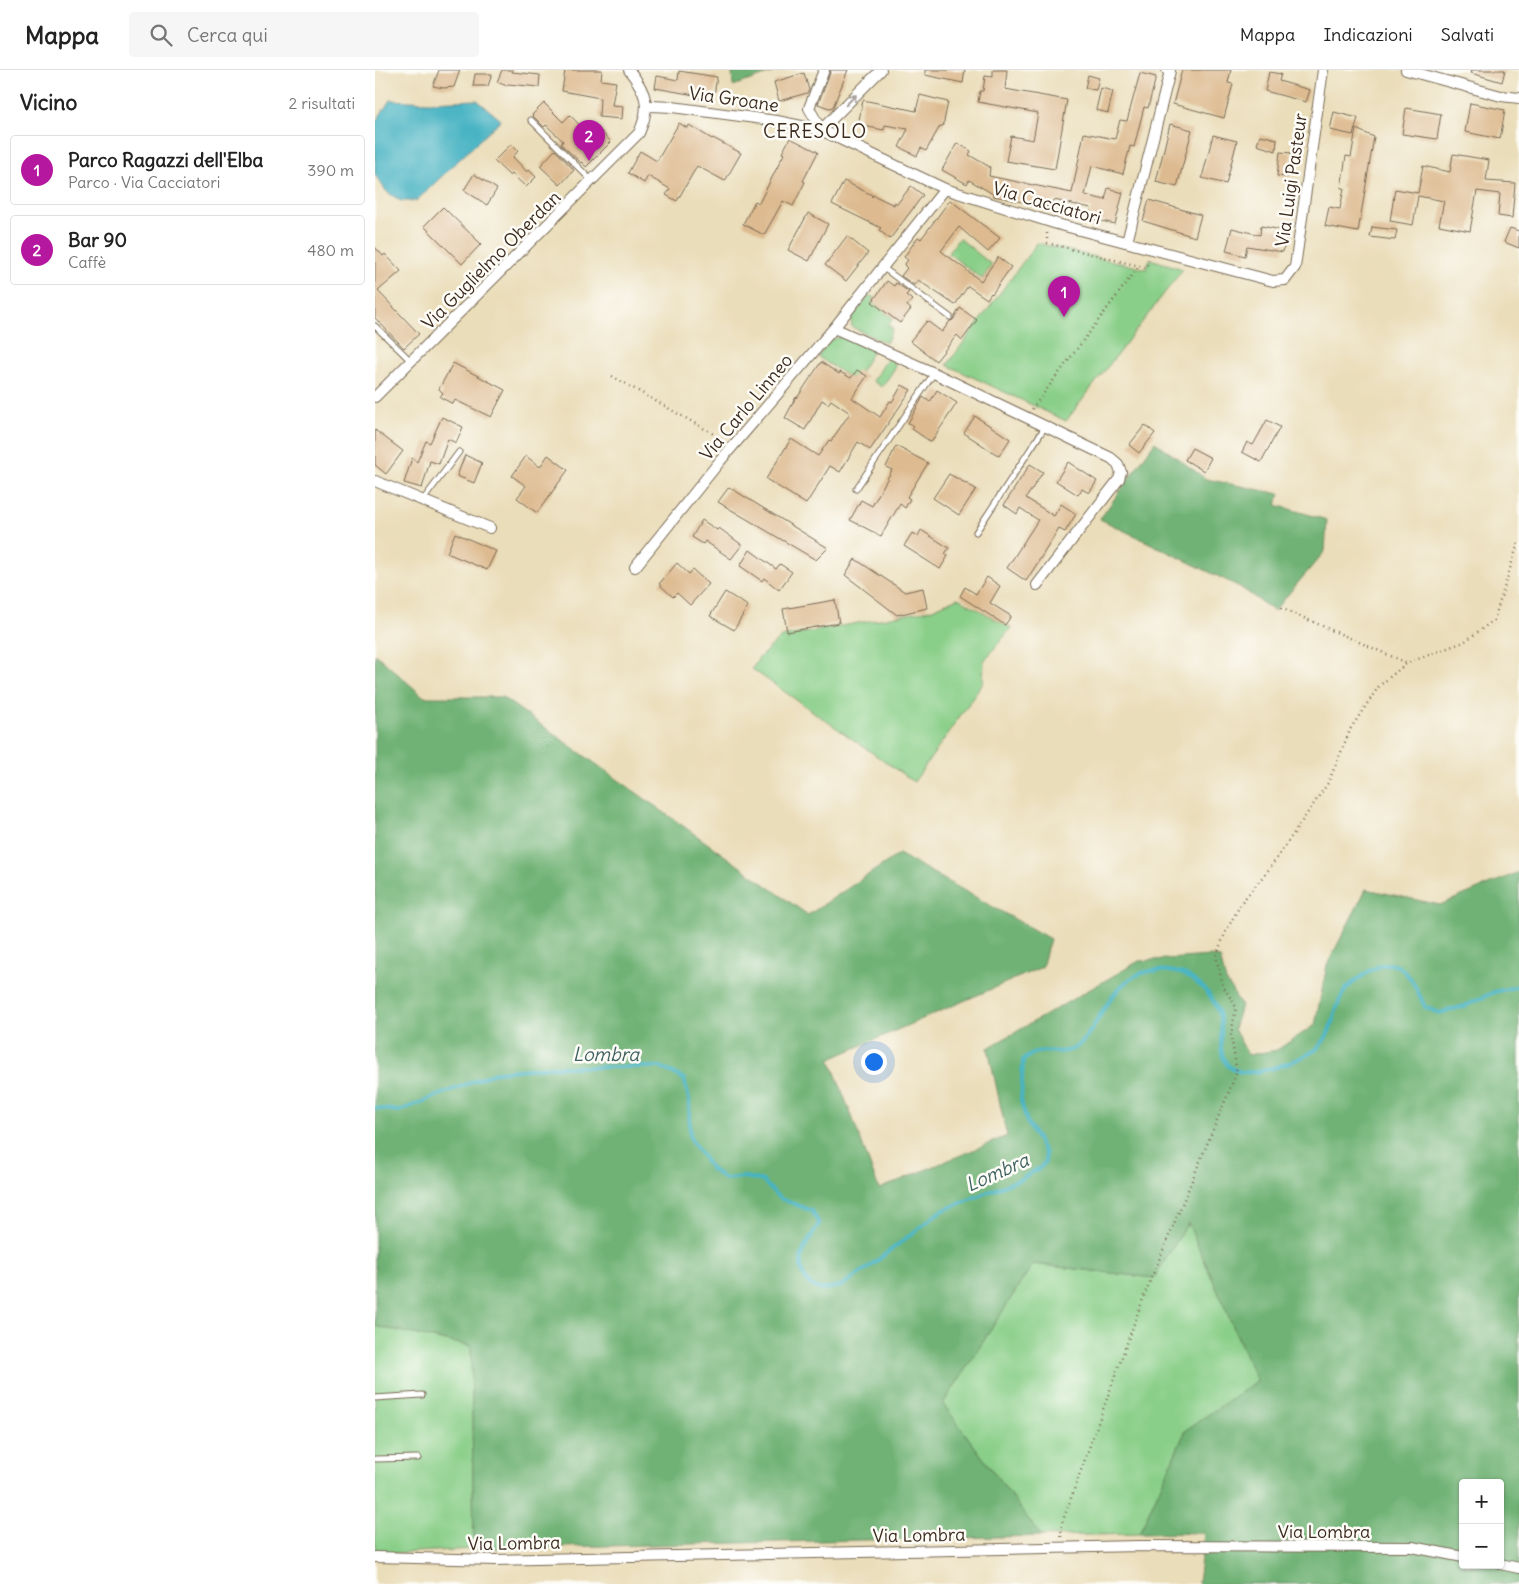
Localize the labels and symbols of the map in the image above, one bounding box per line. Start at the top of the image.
street label: Via Groane [688,81,780,117]
one-way arrow [845,94,857,106]
street label: Via Luigi Pasteur [1270,111,1312,248]
district label: CERESOLO [763,119,867,143]
pin: 2 [573,120,605,161]
street label: Via Cacciatori [990,177,1104,229]
street label: Via Guglielmo Oberdan [417,186,565,334]
pin: 1 [1048,276,1080,317]
street label: Via Carlo Linneo [695,349,797,465]
water label: Lombra [573,1042,640,1066]
your location [861,1049,887,1075]
water label: Lombra [962,1147,1033,1196]
street label: Via Lombra [1278,1520,1370,1543]
street label: Via Lombra [872,1523,966,1547]
street label: Via Lombra [467,1531,561,1555]

